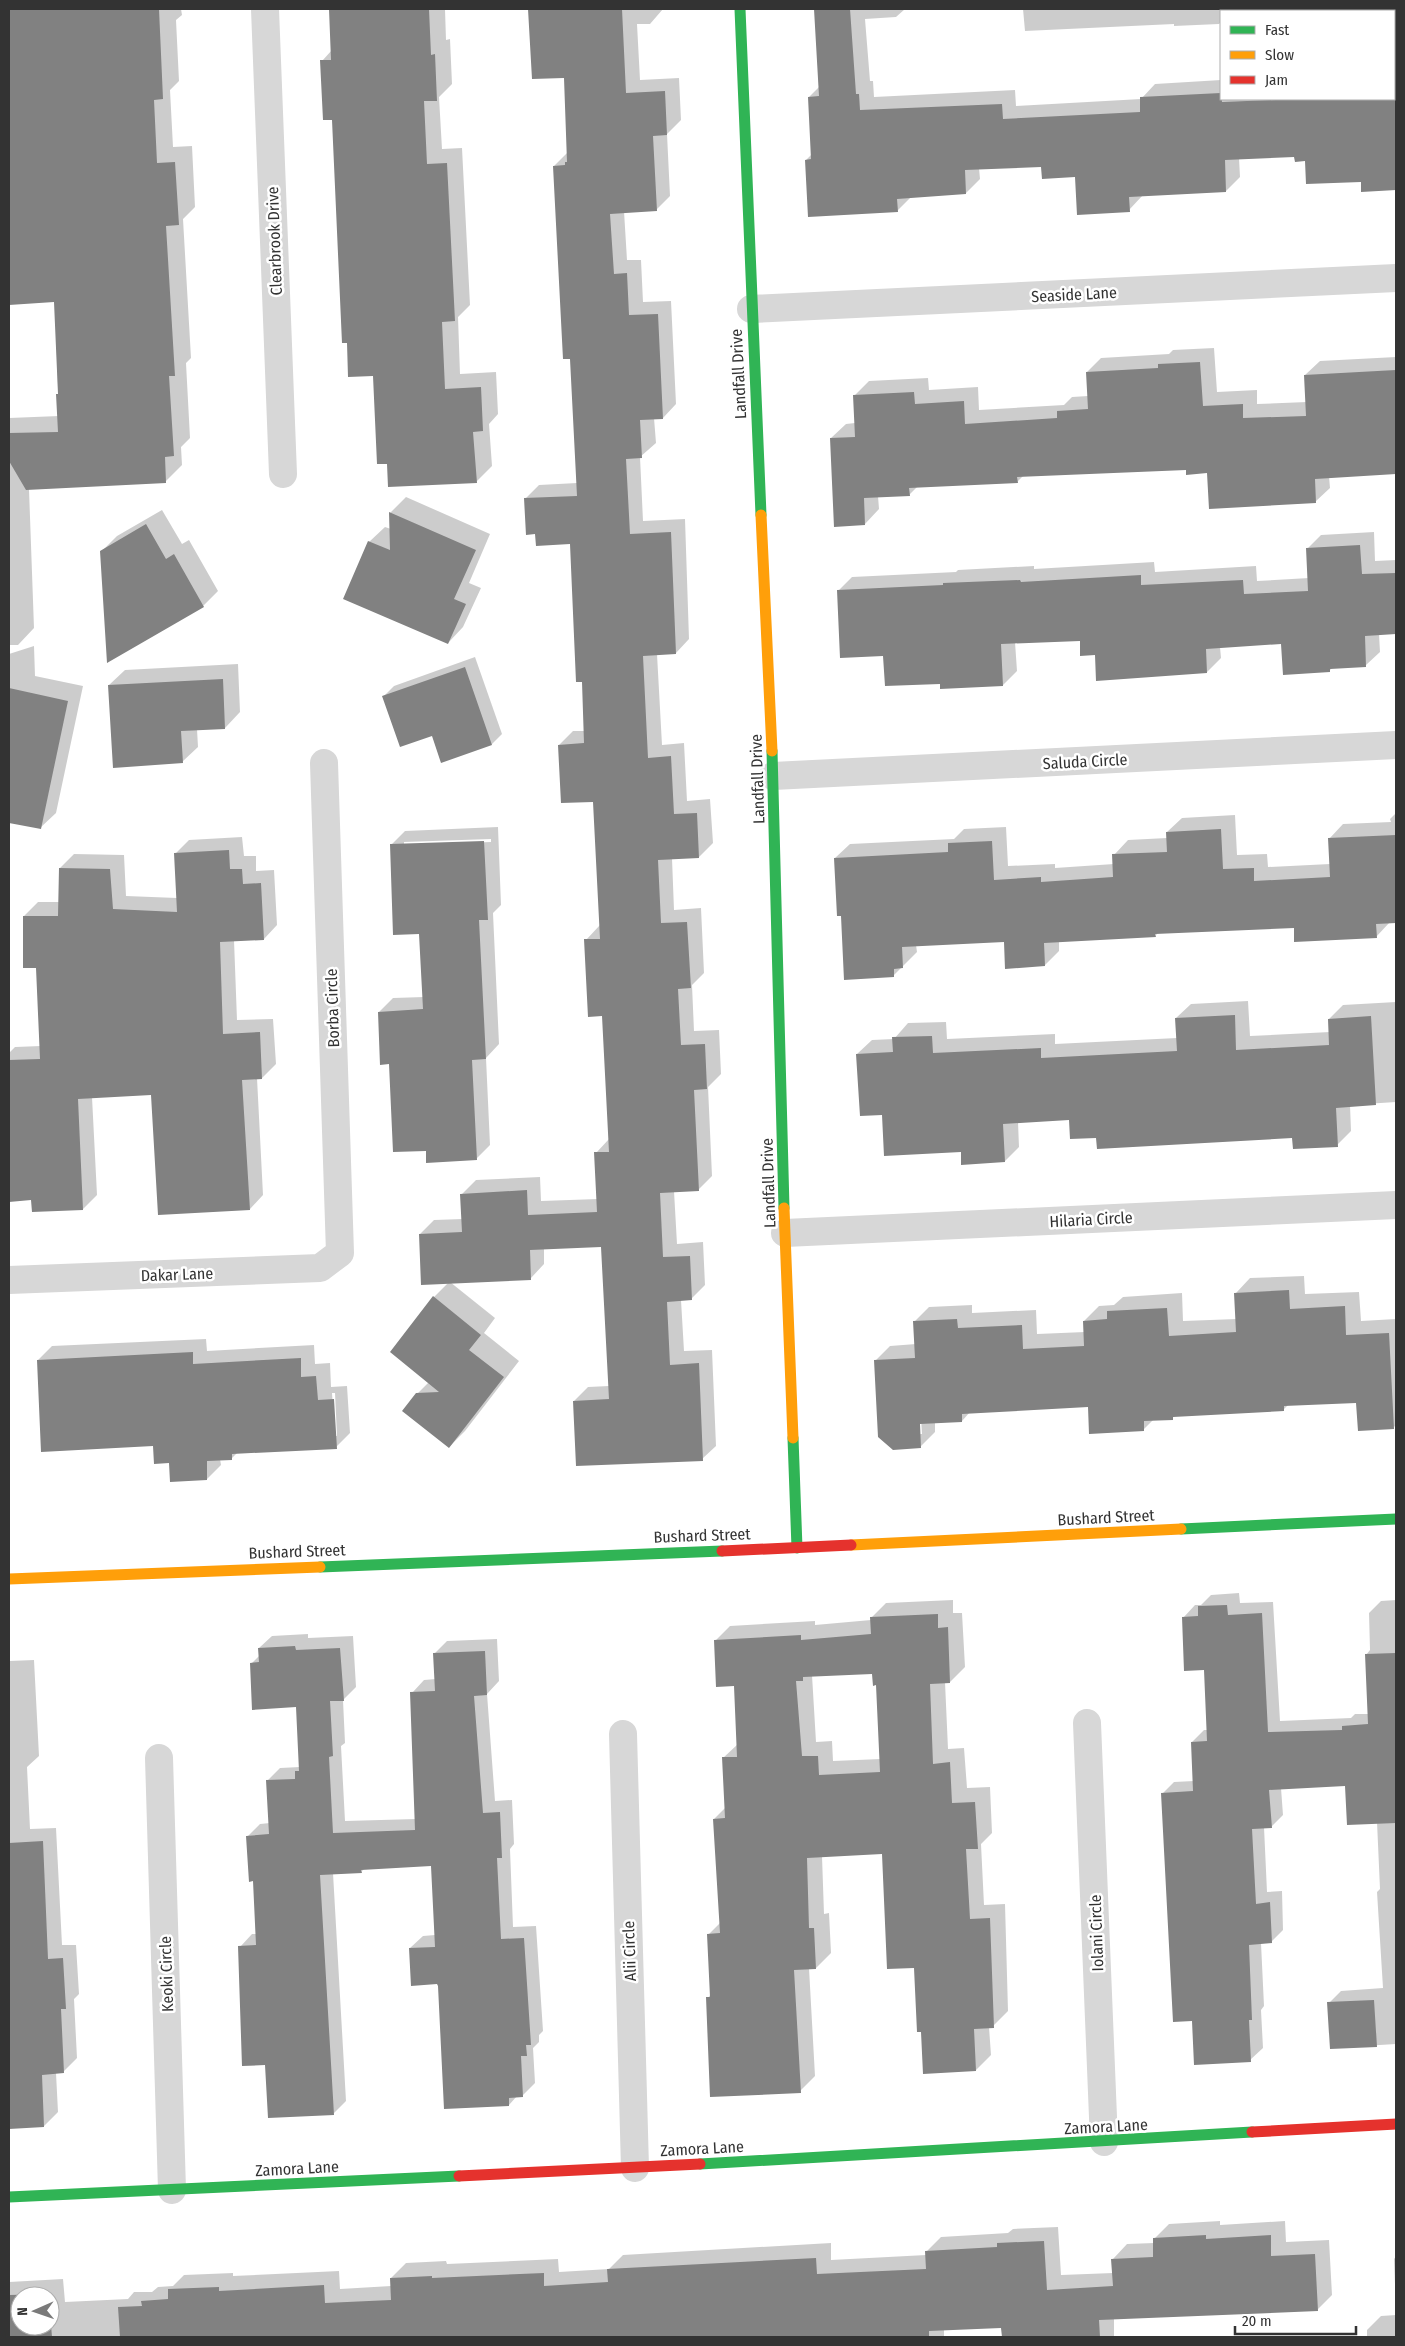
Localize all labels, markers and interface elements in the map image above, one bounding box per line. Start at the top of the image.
legend [1220,10,1395,100]
text: Fast [1265,21,1289,39]
text: Slow [1265,46,1294,64]
text: Jam [1265,71,1288,89]
street label: Clearbrook Drive [263,186,286,296]
street label: Seaside Lane [1031,283,1117,306]
street label: Landfall Drive [727,328,750,419]
street label: Landfall Drive [746,734,769,824]
street label: Saluda Circle [1042,750,1128,773]
street label: Borba Circle [322,968,343,1048]
street label: Landfall Drive [757,1138,780,1228]
street label: Hilaria Circle [1049,1208,1133,1231]
street label: Dakar Lane [140,1264,214,1285]
street label: Bushard Street [1057,1505,1156,1530]
street label: Bushard Street [653,1524,752,1547]
street label: Bushard Street [248,1540,347,1563]
street label: Iolani Circle [1086,1894,1107,1972]
street label: Alii Circle [619,1920,640,1982]
street label: Keoki Circle [156,1936,177,2012]
street label: Zamora Lane [1064,2115,1148,2138]
street label: Zamora Lane [660,2137,744,2160]
street label: Zamora Lane [255,2157,339,2180]
north arrow [10,2286,60,2336]
scale bar [1235,2304,1356,2336]
text: N [14,2307,31,2316]
text: 20 m [1242,2312,1272,2330]

